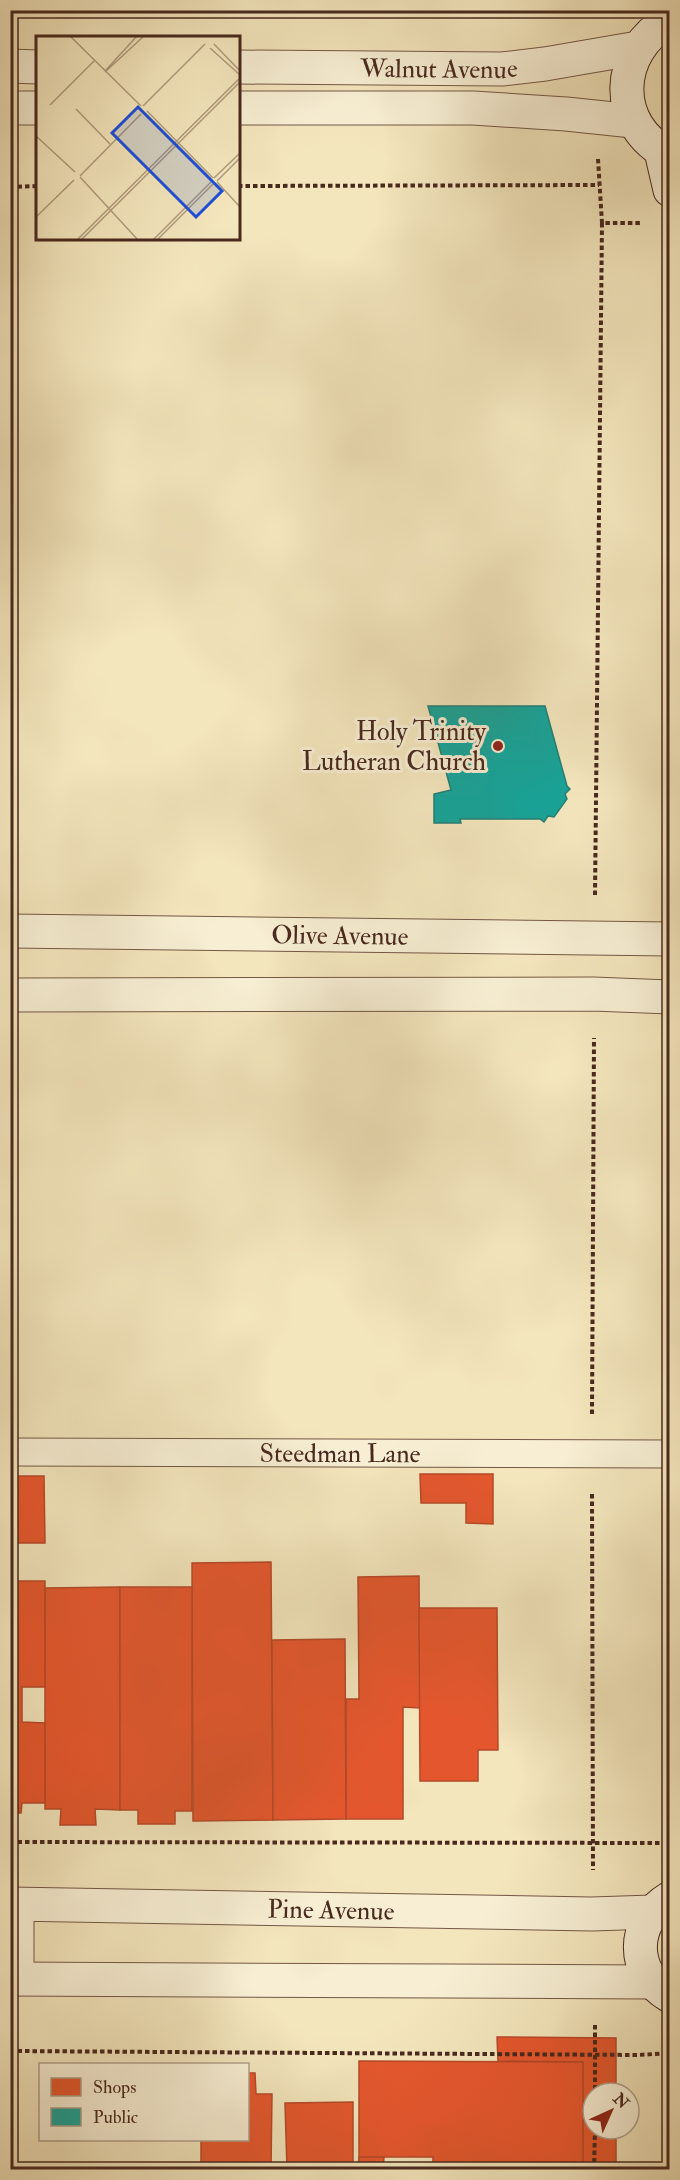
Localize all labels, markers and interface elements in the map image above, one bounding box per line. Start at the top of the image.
inset map [36,36,240,240]
street label: Walnut Avenue [359,52,520,86]
place label: Holy Trinity Lutheran Church [302,716,487,778]
marker: Holy Trinity Lutheran Church [491,739,505,753]
street label: Olive Avenue [271,919,409,953]
street label: Steedman Lane [259,1438,421,1470]
street label: Pine Avenue [267,1893,395,1928]
legend [39,2063,249,2141]
text: Shops [93,2076,136,2099]
north arrow [581,2081,641,2141]
text: N [608,2088,634,2114]
text: Public [93,2106,138,2129]

